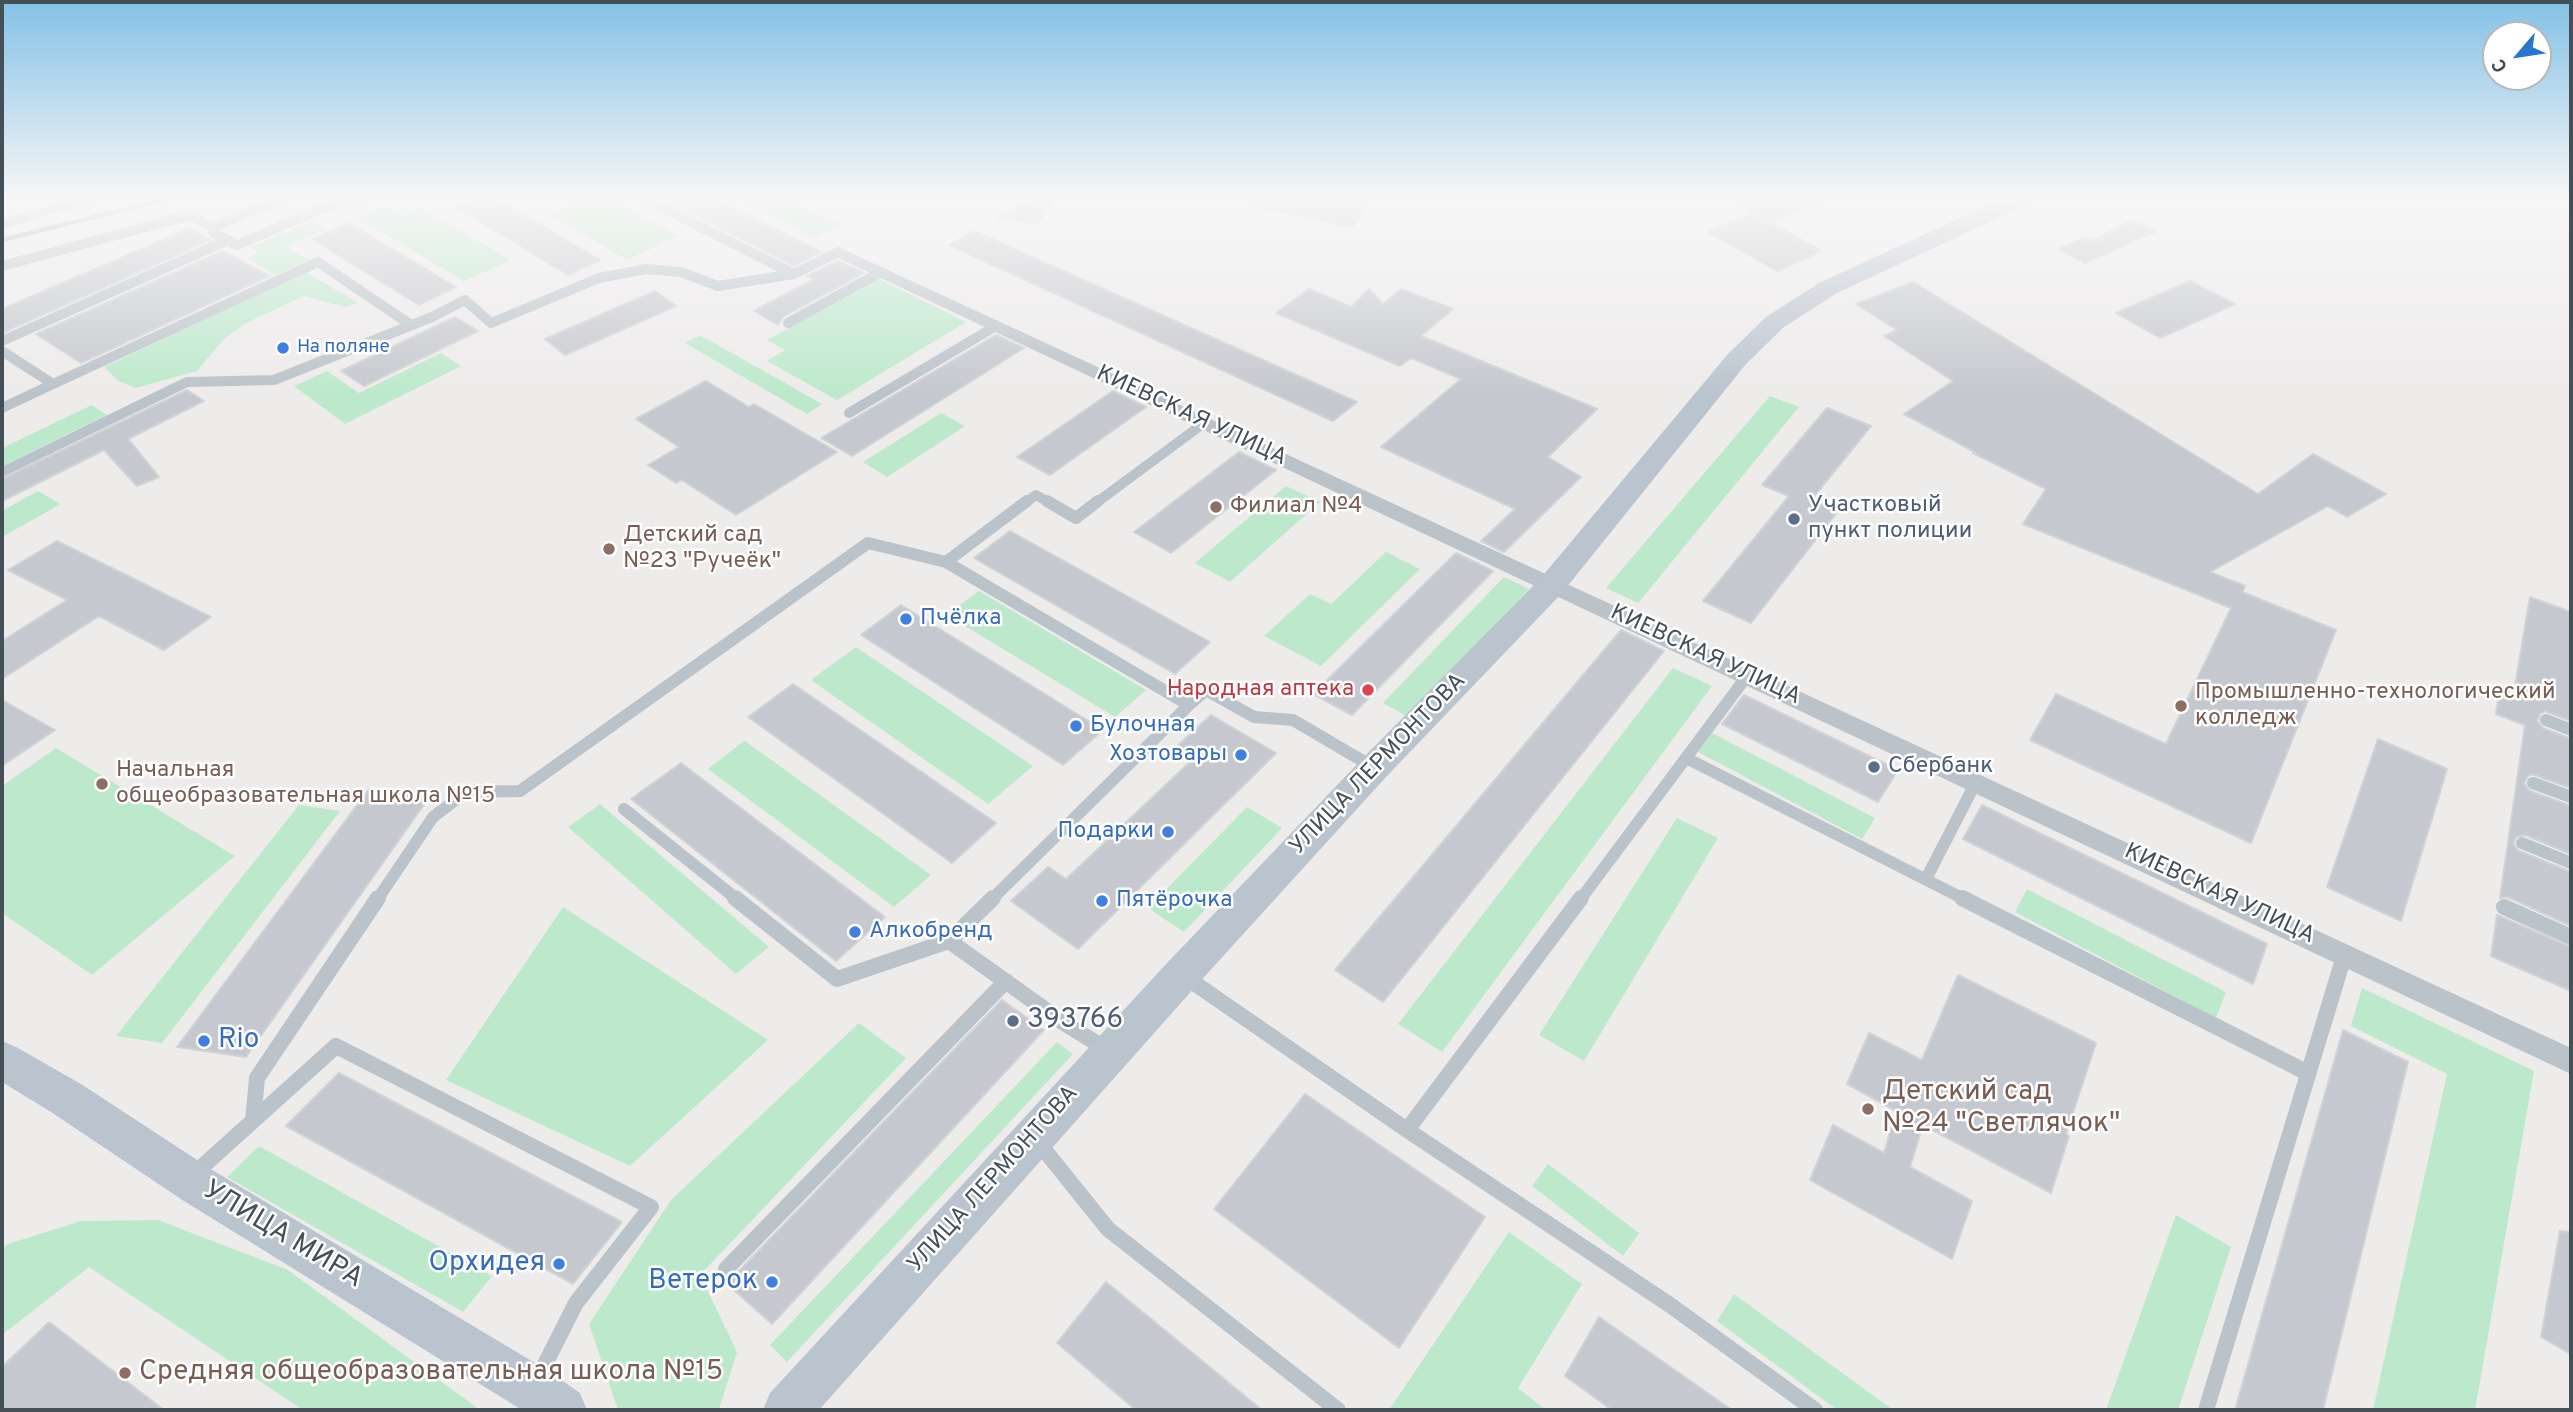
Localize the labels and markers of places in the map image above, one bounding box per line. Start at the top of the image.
place label: На поляне [297,337,390,359]
marker: На поляне [275,340,291,356]
place label: Участковый пункт полиции [1808,492,1972,546]
place label: Филиал №4 [1230,493,1362,521]
marker: Филиал №4 [1208,499,1224,515]
marker: Участковый пункт полиции [1786,511,1802,527]
place label: Детский сад №23 "Ручеёк" [623,522,781,576]
marker: Детский сад №23 "Ручеёк" [601,541,617,557]
place label: Пчёлка [920,605,1001,633]
marker: Пчёлка [898,611,914,627]
place label: Народная аптека [1167,676,1354,704]
place label: Промышленно-технологический колледж [2195,679,2556,733]
marker: Народная аптека [1360,682,1376,698]
marker: Промышленно-технологический колледж [2173,698,2189,714]
place label: Булочная [1090,712,1196,740]
marker: Булочная [1068,718,1084,734]
place label: Хозтовары [1109,741,1227,769]
marker: Хозтовары [1233,747,1249,763]
place label: Сбербанк [1888,753,1993,781]
place label: Начальная общеобразовательная школа №15 [116,757,495,811]
marker: Сбербанк [1866,759,1882,775]
marker: Начальная общеобразовательная школа №15 [94,776,110,792]
place label: Подарки [1058,818,1154,846]
marker: Подарки [1160,824,1176,840]
place label: Пятёрочка [1116,887,1232,915]
marker: Пятёрочка [1094,893,1110,909]
place label: Алкобренд [869,918,992,946]
marker: Алкобренд [847,924,863,940]
place label: 393766 [1027,1004,1123,1038]
marker: 393766 [1005,1013,1021,1029]
place label: Rio [218,1024,259,1058]
marker: Rio [196,1033,212,1049]
place label: Детский сад №24 "Светлячок" [1882,1076,2120,1142]
marker: Детский сад №24 "Светлячок" [1860,1101,1876,1117]
place label: Орхидея [428,1247,545,1281]
marker: Орхидея [551,1256,567,1272]
place label: Ветерок [648,1265,758,1299]
marker: Ветерок [764,1274,780,1290]
place label: Средняя общеобразовательная школа №15 [139,1356,723,1390]
marker: Средняя общеобразовательная школа №15 [117,1365,133,1381]

